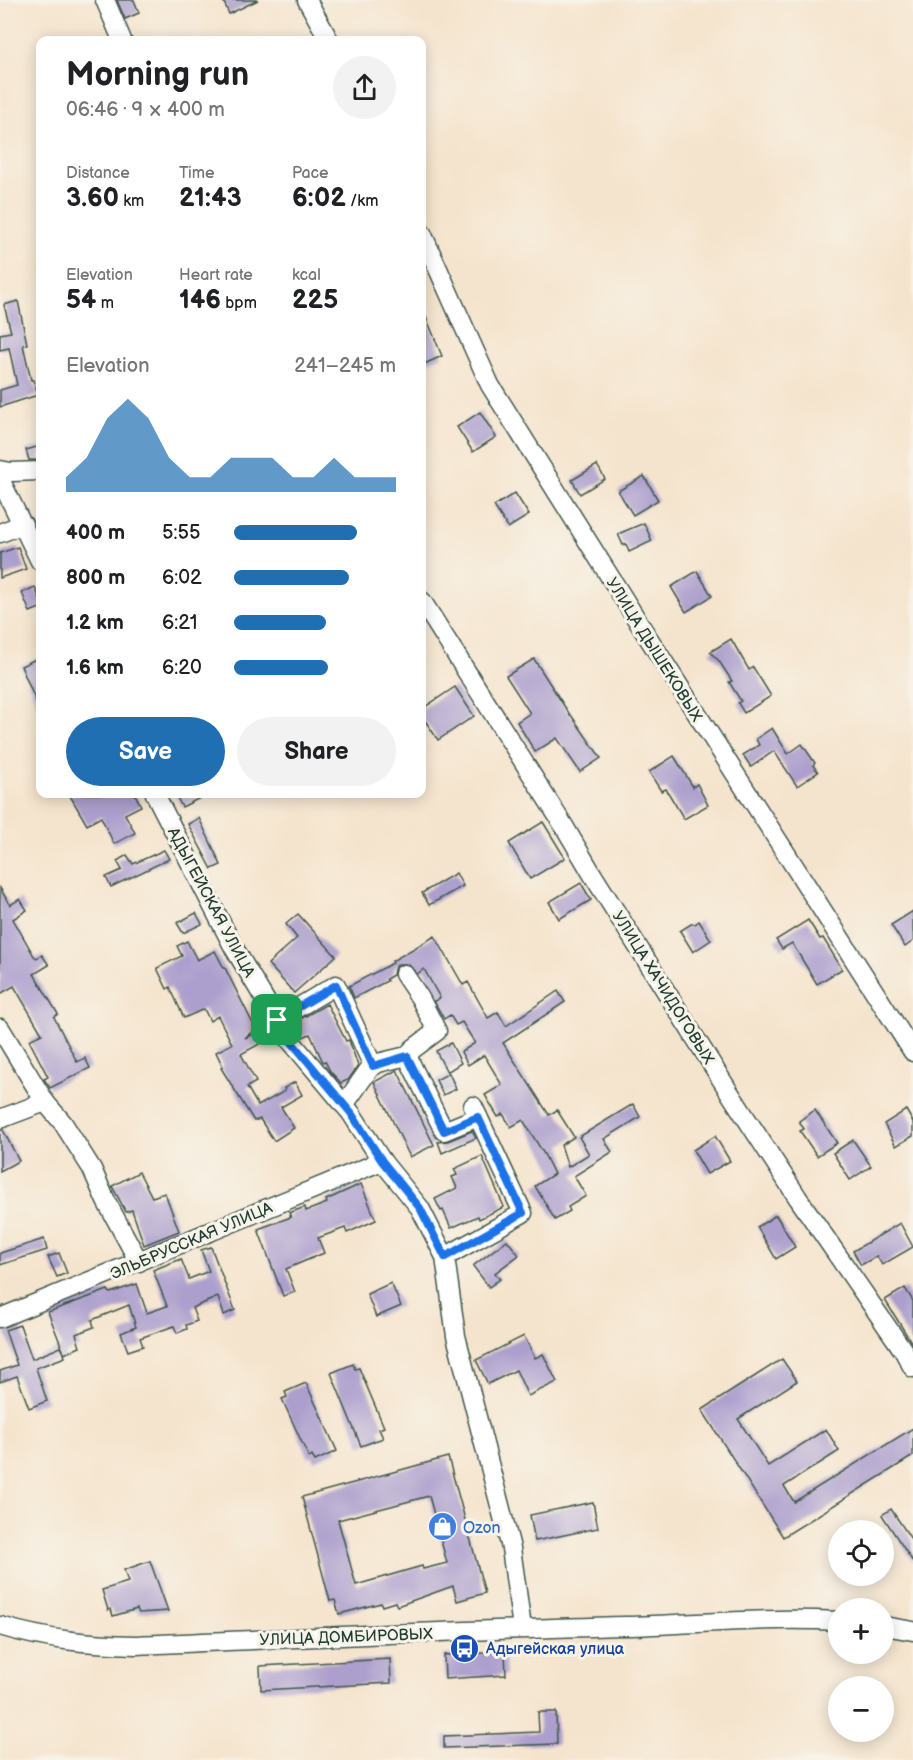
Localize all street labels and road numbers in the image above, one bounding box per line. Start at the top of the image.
street label: УЛИЦА ДЫШЕКОВЫХ [602,574,706,726]
street label: АДЫГЕЙСКАЯ УЛИЦА [163,824,258,981]
street label: УЛИЦА ХАЧИДОГОВЫХ [608,908,718,1068]
street label: ЭЛЬБРУССКАЯ УЛИЦА [108,1198,276,1284]
street label: УЛИЦА ДОМБИРОВЫХ [259,1625,433,1650]

